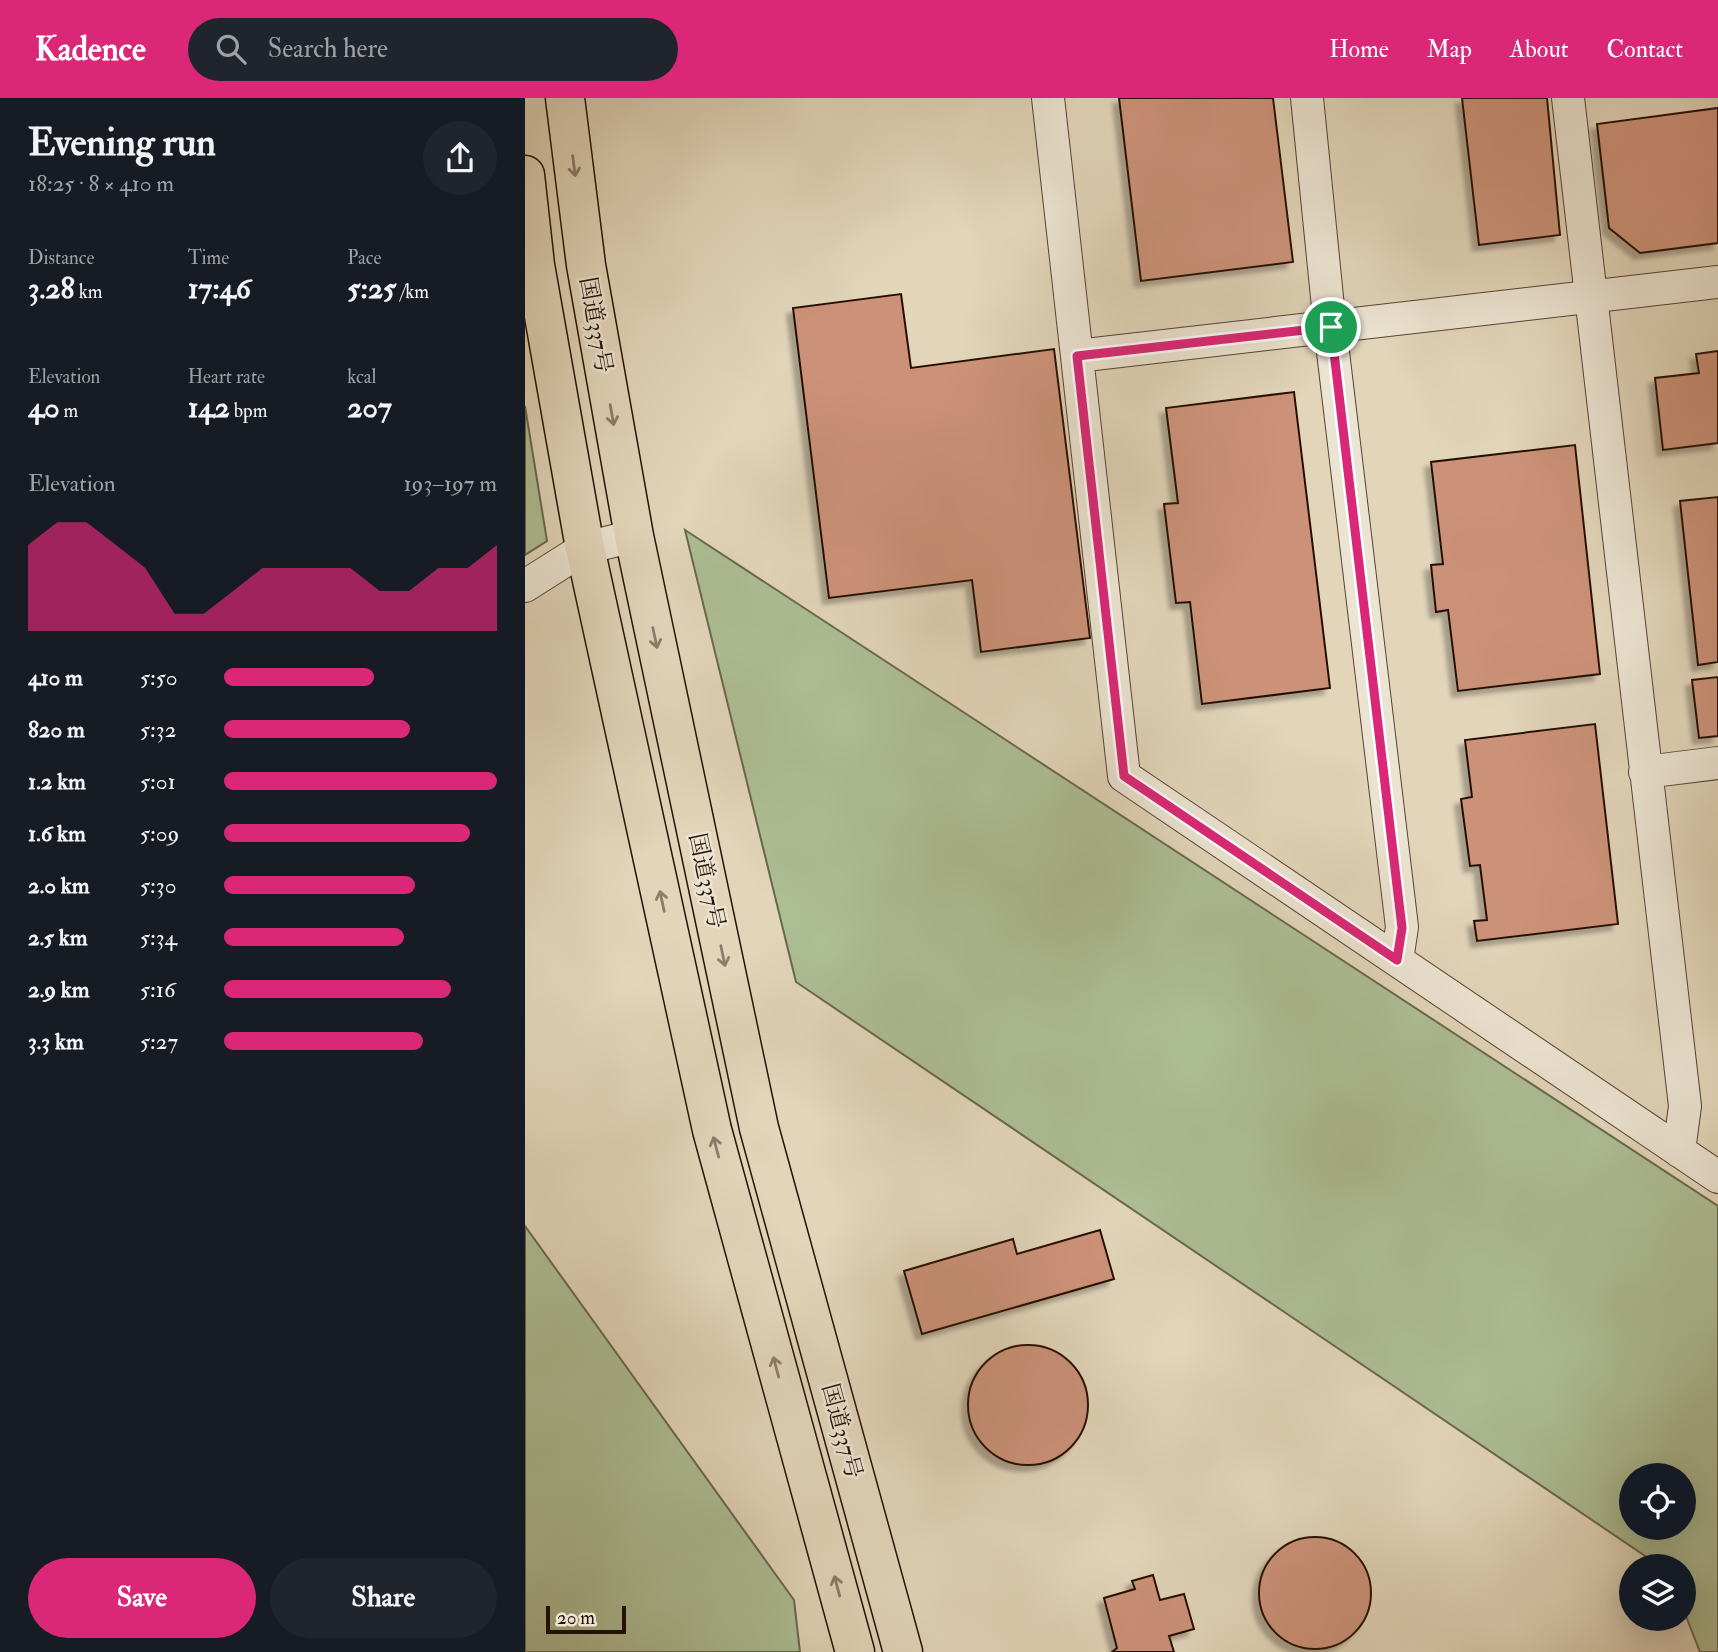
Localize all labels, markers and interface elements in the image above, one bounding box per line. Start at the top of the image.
search box [188,18,678,81]
text: Kadence [35,29,146,70]
icon: search [212,30,250,68]
text: Search here [268,33,388,65]
text: Home [1329,34,1389,65]
text: Map [1427,34,1472,65]
text: About [1510,34,1569,65]
text: Contact [1607,34,1683,65]
text: Evening run [28,119,216,167]
button: share [423,121,497,195]
one-way arrow [567,154,580,177]
text: 18:25 · 8 × 410 m [28,169,174,198]
text: Distance [28,246,94,270]
text: Time [188,246,229,270]
text: Pace [347,246,381,270]
text: 3.28 [28,270,75,307]
text: 17:46 [188,270,251,307]
text: 5:25 [347,270,396,307]
street label: 国道337号 [573,275,619,375]
text: km [75,280,102,304]
text: /km [396,280,429,304]
pin [1301,297,1361,357]
icon: arrive [1312,308,1350,346]
text: Elevation [28,365,100,389]
text: Heart rate [188,365,265,389]
text: kcal [347,365,376,389]
text: 40 [28,389,60,426]
text: 142 [188,389,230,426]
text: 207 [347,389,392,426]
text: m [60,399,78,423]
text: bpm [230,399,267,423]
one-way arrow [606,403,619,426]
text: Elevation [28,469,116,498]
text: 193–197 m [403,469,497,498]
one-way arrow [649,626,663,649]
text: 410 m [28,663,83,692]
text: 5:50 [140,663,178,692]
text: 820 m [28,715,85,744]
text: 5:32 [140,715,176,744]
text: 1.2 km [28,767,86,796]
text: 5:01 [140,767,176,796]
text: 1.6 km [28,819,86,848]
text: 5:09 [140,819,179,848]
street label: 国道337号 [683,830,731,932]
text: 2.0 km [28,871,90,900]
text: 5:30 [140,871,176,900]
one-way arrow [654,890,668,913]
text: 2.5 km [28,923,88,952]
text: 5:34 [140,923,177,952]
one-way arrow [717,945,730,967]
text: 2.9 km [28,975,90,1004]
text: 5:16 [140,975,176,1004]
text: 3.3 km [28,1027,84,1056]
text: 5:27 [140,1027,178,1056]
one-way arrow [709,1137,722,1159]
one-way arrow [769,1356,782,1378]
street label: 国道337号 [815,1380,869,1482]
map controls [1619,1463,1696,1631]
button: locate [1619,1463,1696,1540]
button: layers [1619,1554,1696,1631]
button: Save [28,1558,256,1638]
button: Share [270,1558,497,1638]
one-way arrow [829,1575,842,1597]
scale bar [546,1603,627,1635]
text: 20 m [557,1606,595,1630]

